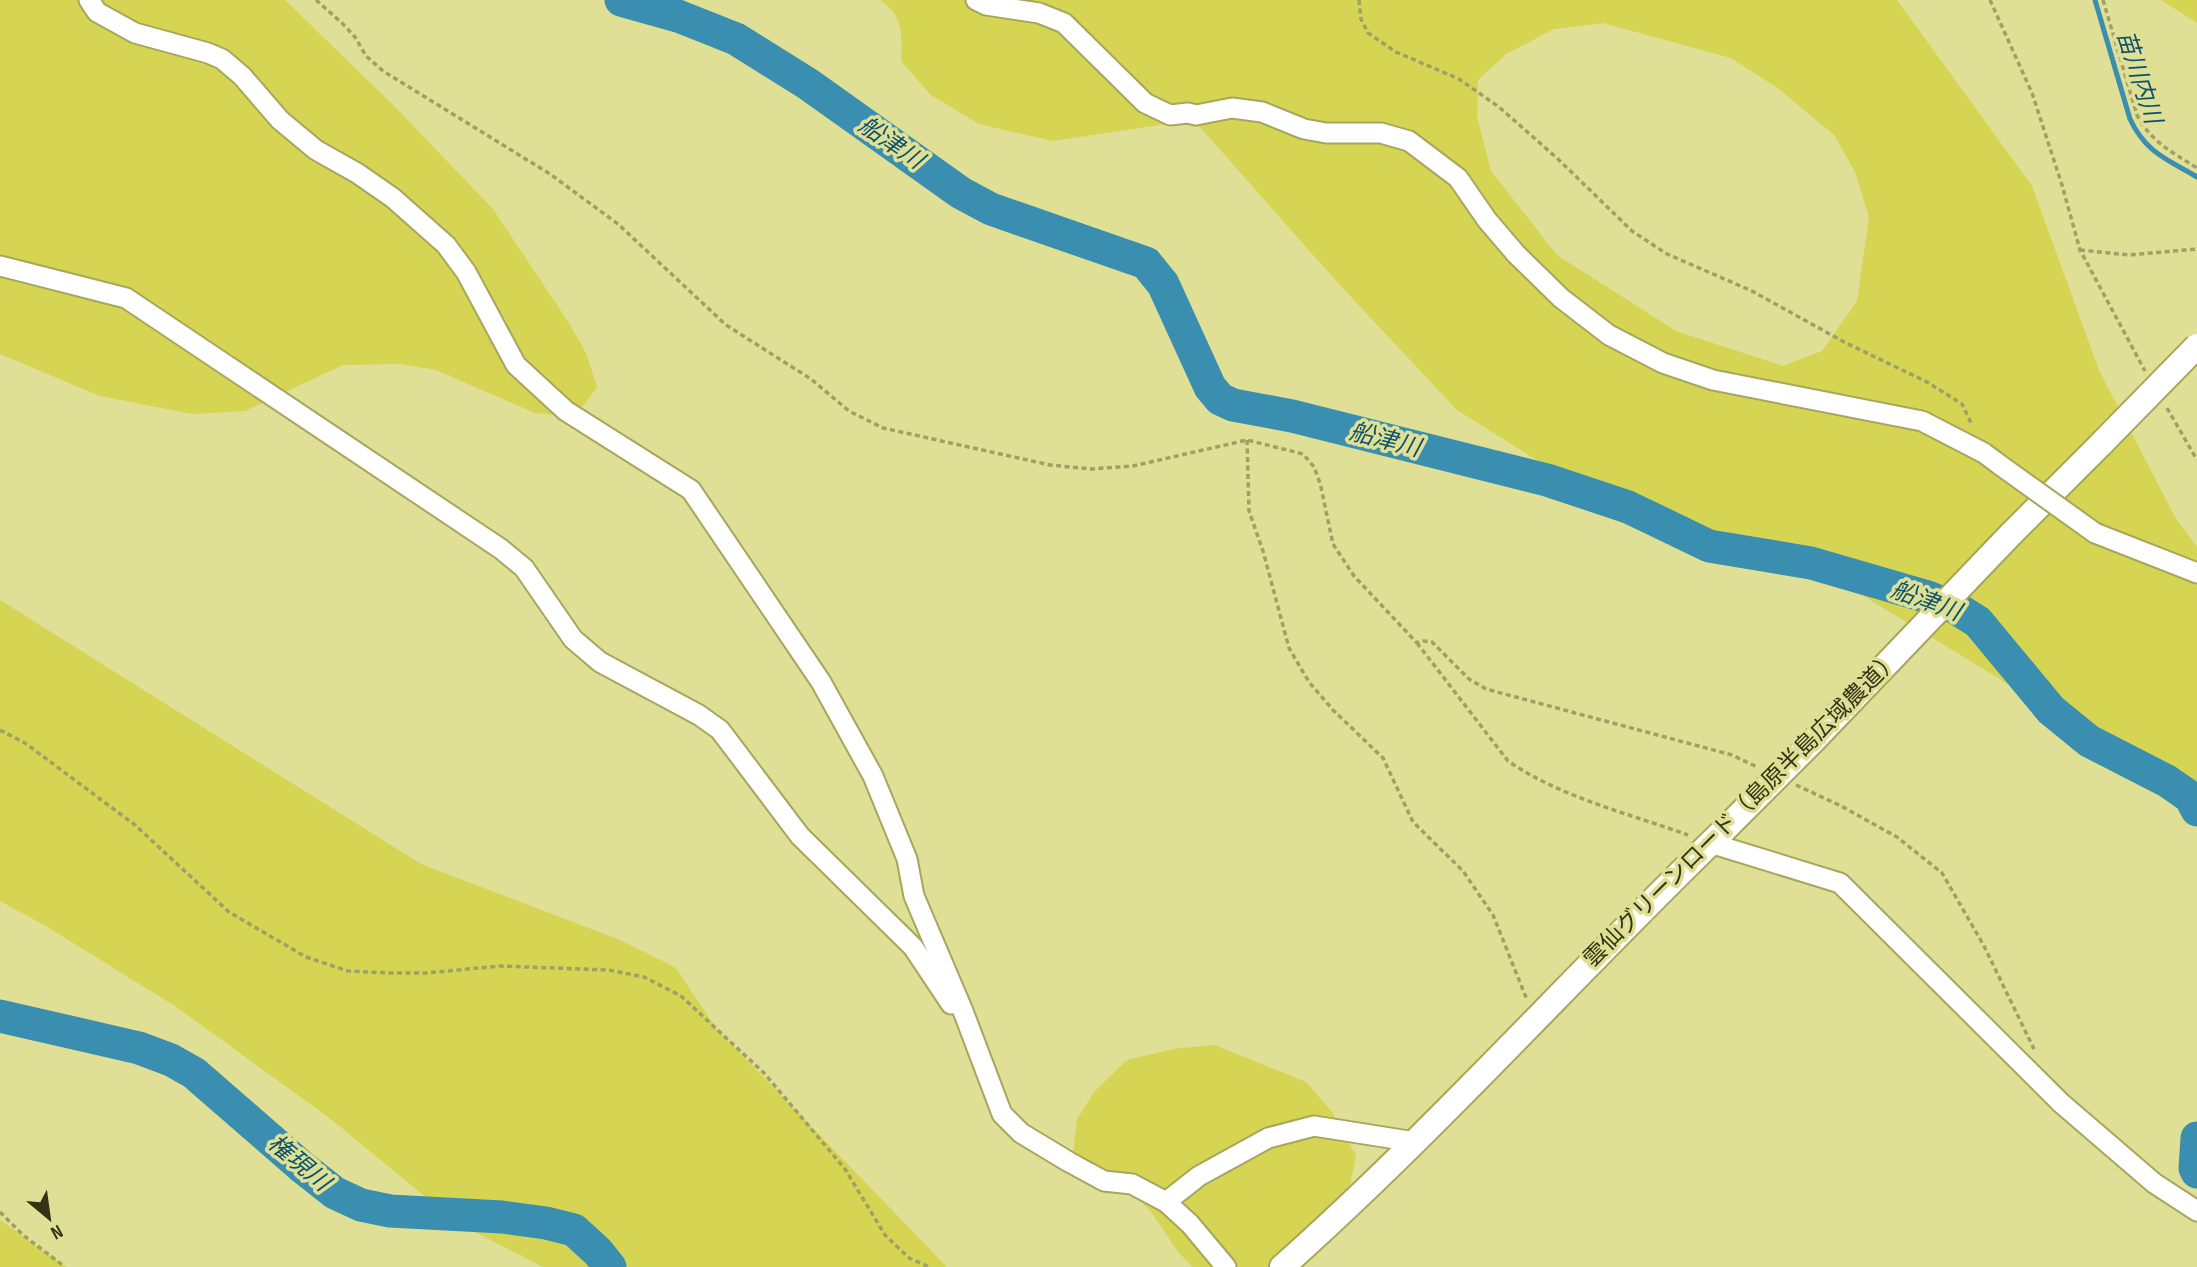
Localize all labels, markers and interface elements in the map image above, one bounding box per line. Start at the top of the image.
water label: 苗川内川 [2110,27,2169,130]
water label: 船津川 [853,111,931,177]
water label: 船津川 [1347,417,1426,464]
water label: 船津川 [1887,575,1968,628]
street label: 雲仙グリーンロード（島原半島広域農道） [1578,645,1906,973]
water label: 権現川 [262,1129,338,1199]
north arrow [14,1183,84,1253]
text: N [46,1219,67,1244]

